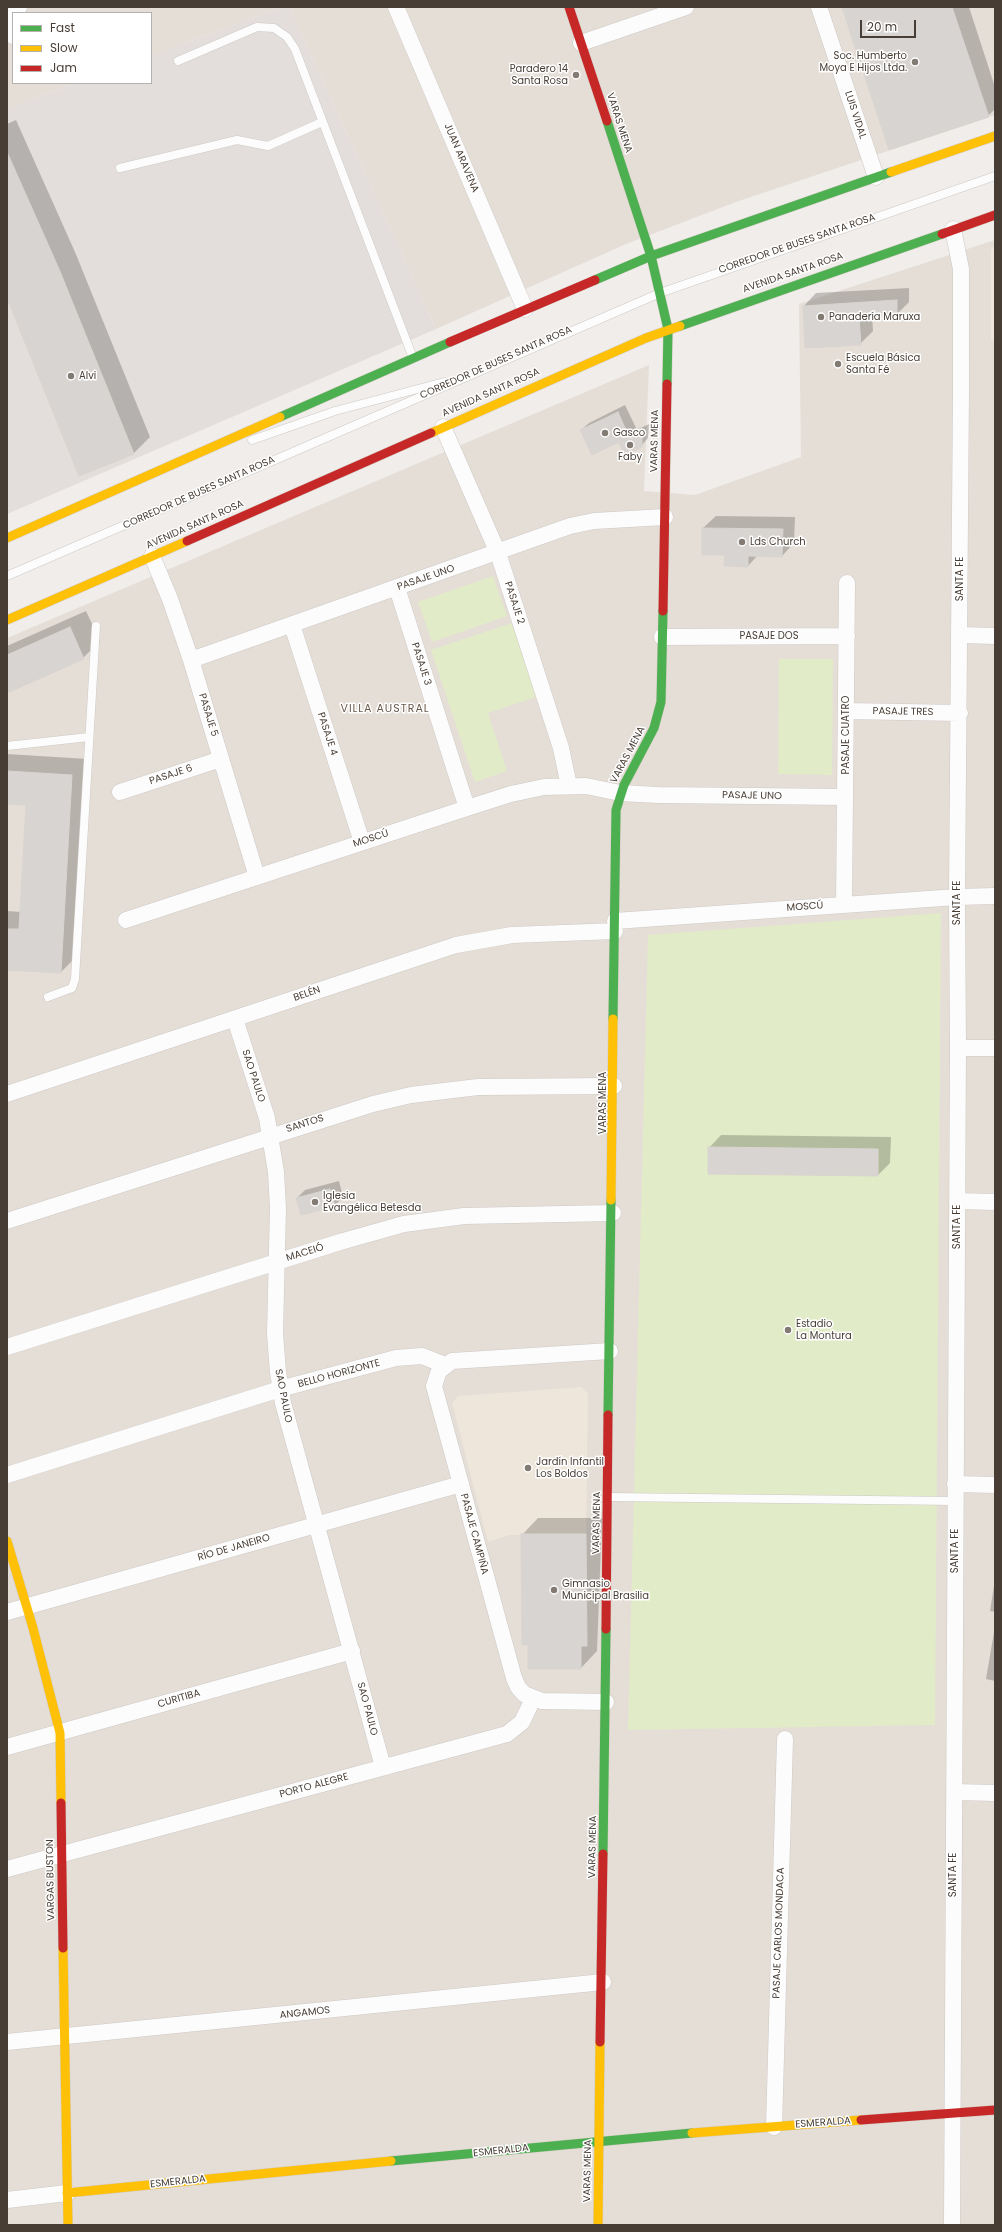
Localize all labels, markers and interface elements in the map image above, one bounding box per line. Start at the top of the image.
legend [12,12,152,84]
scale bar [862,12,918,38]
text: 20 m [867,18,897,35]
text: Fast [50,19,75,36]
text: Slow [50,39,78,56]
place label: Soc. Humberto Moya E Hijos Ltda. [819,50,907,74]
marker: Soc. Humberto Moya E Hijos Ltda. [910,57,920,67]
text: Jam [50,59,77,76]
place label: Paradero 14 Santa Rosa [510,63,568,86]
marker: Paradero 14 Santa Rosa [571,70,581,80]
street label: LUIS VIDAL [842,90,868,140]
street label: VARAS MENA [604,91,634,155]
street label: JUAN ARAVENA [441,122,481,194]
street label: CORREDOR DE BUSES SANTA ROSA [717,211,877,277]
street label: AVENIDA SANTA ROSA [741,250,845,296]
place label: Panadería Maruxa [829,311,920,323]
marker: Panadería Maruxa [816,312,826,322]
street label: CORREDOR DE BUSES SANTA ROSA [418,324,574,402]
place label: Escuela Básica Santa Fé [846,352,920,376]
marker: Escuela Básica Santa Fé [833,359,843,369]
street label: AVENIDA SANTA ROSA [440,366,542,420]
place label: Alvi [79,370,96,382]
marker: Alvi [66,371,76,381]
street label: VARAS MENA [648,410,662,472]
place label: Gasco [613,427,645,439]
marker: Gasco [600,428,610,438]
marker: Faby [625,440,635,450]
place label: Faby [618,451,642,463]
street label: CORREDOR DE BUSES SANTA ROSA [121,454,277,532]
street label: AVENIDA SANTA ROSA [144,498,246,552]
place label: Lds Church [750,536,806,548]
marker: Lds Church [737,537,747,547]
street label: SANTA FE [954,557,966,601]
street label: PASAJE UNO [396,563,456,593]
street label: PASAJE 2 [501,580,527,626]
street label: PASAJE DOS [739,630,799,642]
street label: PASAJE 3 [408,641,434,687]
street label: PASAJE 5 [196,692,220,738]
street label: PASAJE CUATRO [840,696,852,774]
district label: VILLA AUSTRAL [340,702,430,716]
street label: PASAJE TRES [873,705,933,719]
street label: PASAJE 4 [314,711,340,757]
street label: VARAS MENA [608,725,648,785]
street label: PASAJE 6 [148,762,194,788]
street label: PASAJE UNO [722,789,782,803]
street label: MOSCÚ [352,828,390,850]
street label: SANTA FE [951,881,963,925]
street label: MOSCÚ [786,900,824,914]
street label: BELÉN [292,984,322,1004]
street label: SAO PAULO [239,1048,267,1104]
street label: VARAS MENA [597,1072,609,1134]
street label: SANTOS [285,1112,325,1136]
place label: Iglesia Evangélica Betesda [323,1190,421,1214]
marker: Iglesia Evangélica Betesda [310,1197,320,1207]
street label: SANTA FE [951,1205,963,1249]
street label: MACEIÓ [285,1242,325,1264]
place label: Estadio La Montura [796,1318,852,1342]
marker: Estadio La Montura [783,1325,793,1335]
street label: BELLO HORIZONTE [297,1357,381,1391]
street label: SAO PAULO [272,1368,294,1424]
place label: Jardín Infantil Los Boldos [536,1456,604,1480]
marker: Jardín Infantil Los Boldos [523,1463,533,1473]
street label: PASAJE CAMPIÑA [457,1492,491,1576]
street label: VARAS MENA [590,1492,604,1554]
street label: SANTA FE [949,1529,961,1573]
street label: RÍO DE JANEIRO [197,1532,271,1564]
place label: Gimnasio Municipal Brasilia [562,1578,649,1602]
marker: Gimnasio Municipal Brasilia [549,1585,559,1595]
street label: SAO PAULO [354,1681,380,1737]
street label: CURITIBA [156,1687,202,1711]
street label: PORTO ALEGRE [278,1771,350,1801]
street label: VARAS MENA [586,1816,600,1878]
street label: VARGAS BUSTON [44,1839,58,1921]
street label: SANTA FE [947,1853,959,1897]
street label: PASAJE CARLOS MONDACA [771,1867,787,1999]
street label: ANGAMOS [279,2004,331,2022]
street label: ESMERALDA [795,2115,851,2131]
street label: VARAS MENA [581,2140,595,2202]
street label: ESMERALDA [473,2142,529,2160]
street label: ESMERALDA [150,2173,206,2191]

